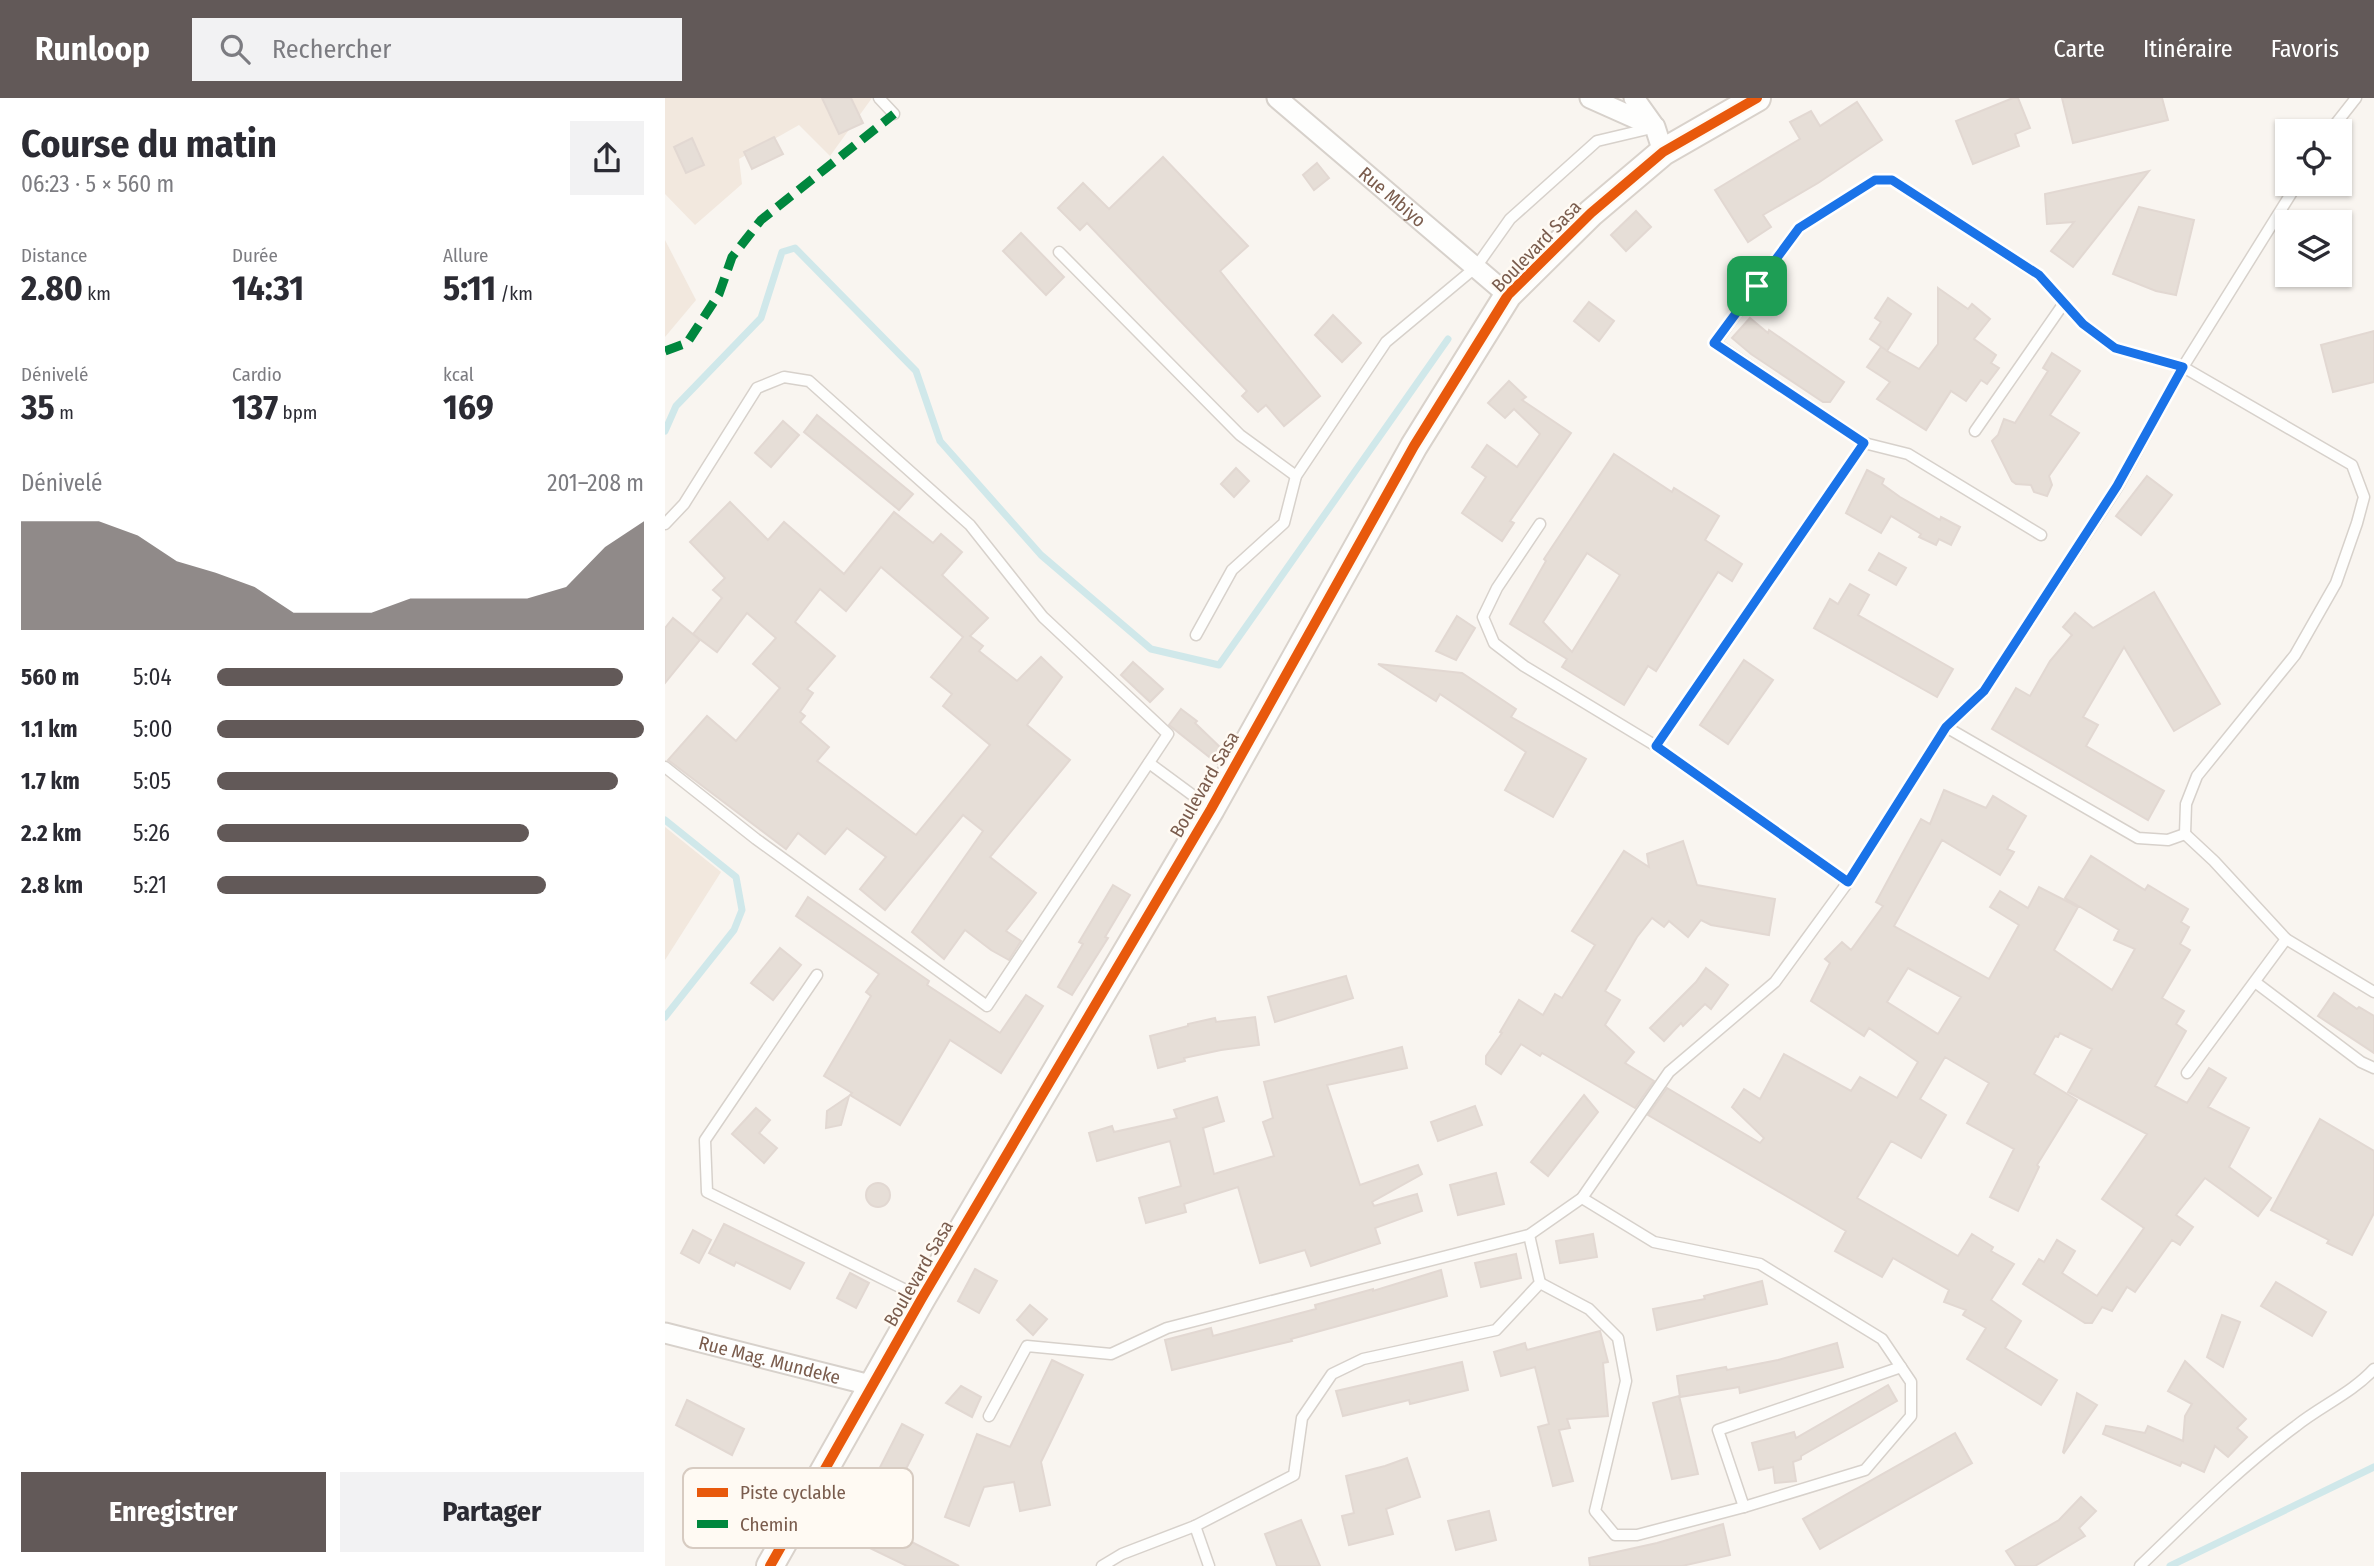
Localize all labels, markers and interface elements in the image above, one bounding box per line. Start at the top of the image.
search box [192,18,682,81]
text: Runloop [35,29,150,69]
icon: search [216,30,254,68]
text: Rechercher [272,34,391,65]
text: Carte [2054,35,2105,63]
text: Itinéraire [2143,35,2233,63]
text: Favoris [2271,35,2339,63]
map controls [2275,119,2352,287]
button: locate [2275,119,2352,196]
text: Course du matin [21,121,277,167]
button: share [570,121,644,195]
street label: Rue Mbiyo [1354,162,1431,232]
text: 06:23 · 5 × 560 m [21,170,174,198]
street label: Boulevard Sasa [1487,196,1586,297]
button: layers [2275,210,2352,287]
text: Distance [21,244,88,267]
text: Durée [232,244,278,267]
text: Allure [443,244,488,267]
pin [1727,256,1787,316]
text: 2.80 [21,267,83,309]
text: 14:31 [232,267,304,309]
text: 5:11 [443,267,496,309]
icon: arrive [1738,267,1776,305]
text: km [83,282,111,305]
text: /km [496,282,533,305]
text: Dénivelé [21,363,88,386]
text: Cardio [232,363,282,386]
text: kcal [443,363,474,386]
text: 35 [21,386,55,428]
text: 137 [232,386,278,428]
text: 169 [443,386,494,428]
text: m [55,401,74,424]
text: bpm [278,401,317,424]
text: Dénivelé [21,469,102,497]
text: 201–208 m [547,469,644,497]
text: 560 m [21,663,79,691]
text: 5:04 [133,663,172,691]
text: 1.1 km [21,715,77,743]
text: 5:00 [133,715,172,743]
street label: Boulevard Sasa [1165,727,1244,841]
text: 1.7 km [21,767,80,795]
text: 5:05 [133,767,171,795]
text: 2.2 km [21,819,82,847]
text: 5:26 [133,819,170,847]
text: 2.8 km [21,871,83,899]
text: 5:21 [133,871,167,899]
street label: Boulevard Sasa [879,1216,958,1330]
street label: Rue Mag. Mundeke [696,1331,843,1389]
legend [683,1468,913,1548]
button: Enregistrer [21,1472,326,1552]
button: Partager [340,1472,644,1552]
text: Piste cyclable [740,1481,846,1504]
text: Chemin [740,1513,798,1536]

